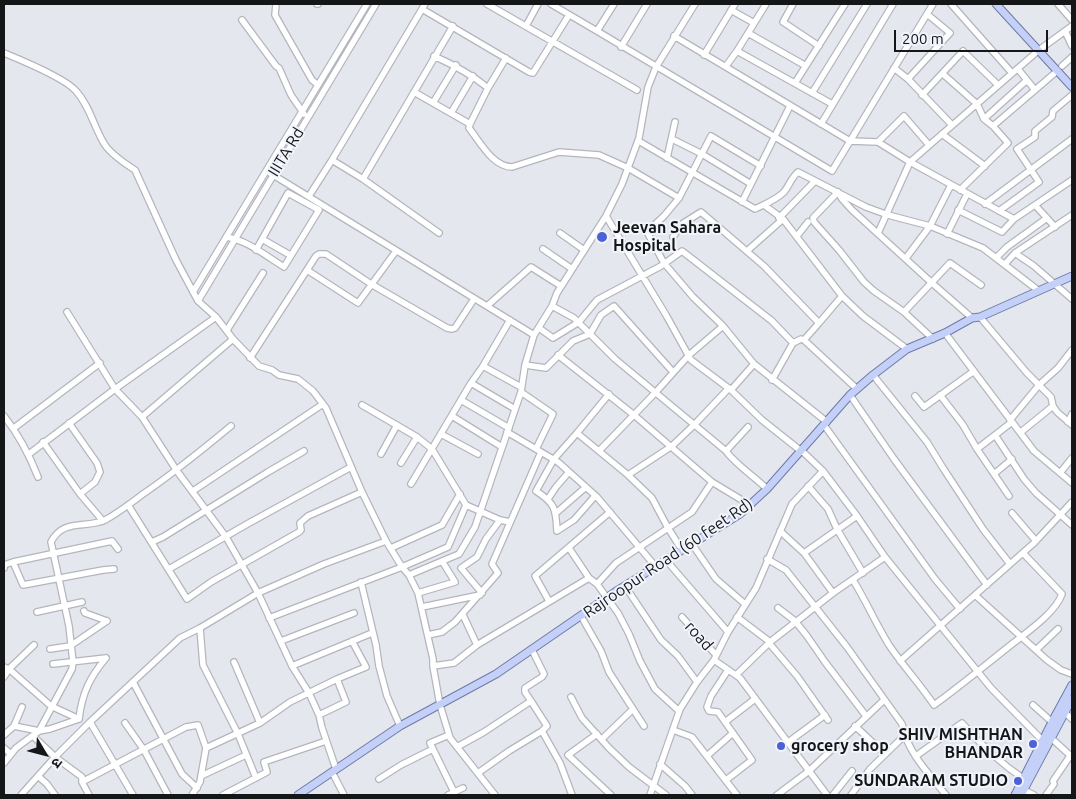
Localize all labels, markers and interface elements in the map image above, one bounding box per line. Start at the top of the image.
scale bar [896,20,1050,52]
text: 200 m [902,30,944,47]
street label: IIITA Rd [264,124,308,180]
place label: Jeevan Sahara Hospital [613,218,721,256]
marker: Jeevan Sahara Hospital [595,230,609,244]
street label: Rajroopur Road (60 feet Rd) [580,494,756,622]
street label: road [681,617,717,655]
place label: SHIV MISHTHAN BHANDAR [898,725,1023,763]
north arrow [20,729,70,779]
place label: grocery shop [791,736,889,756]
marker: SHIV MISHTHAN BHANDAR [1027,738,1039,750]
marker: grocery shop [775,740,787,752]
text: उ [48,755,66,771]
place label: SUNDARAM STUDIO [854,771,1008,791]
marker: SUNDARAM STUDIO [1012,775,1024,787]

